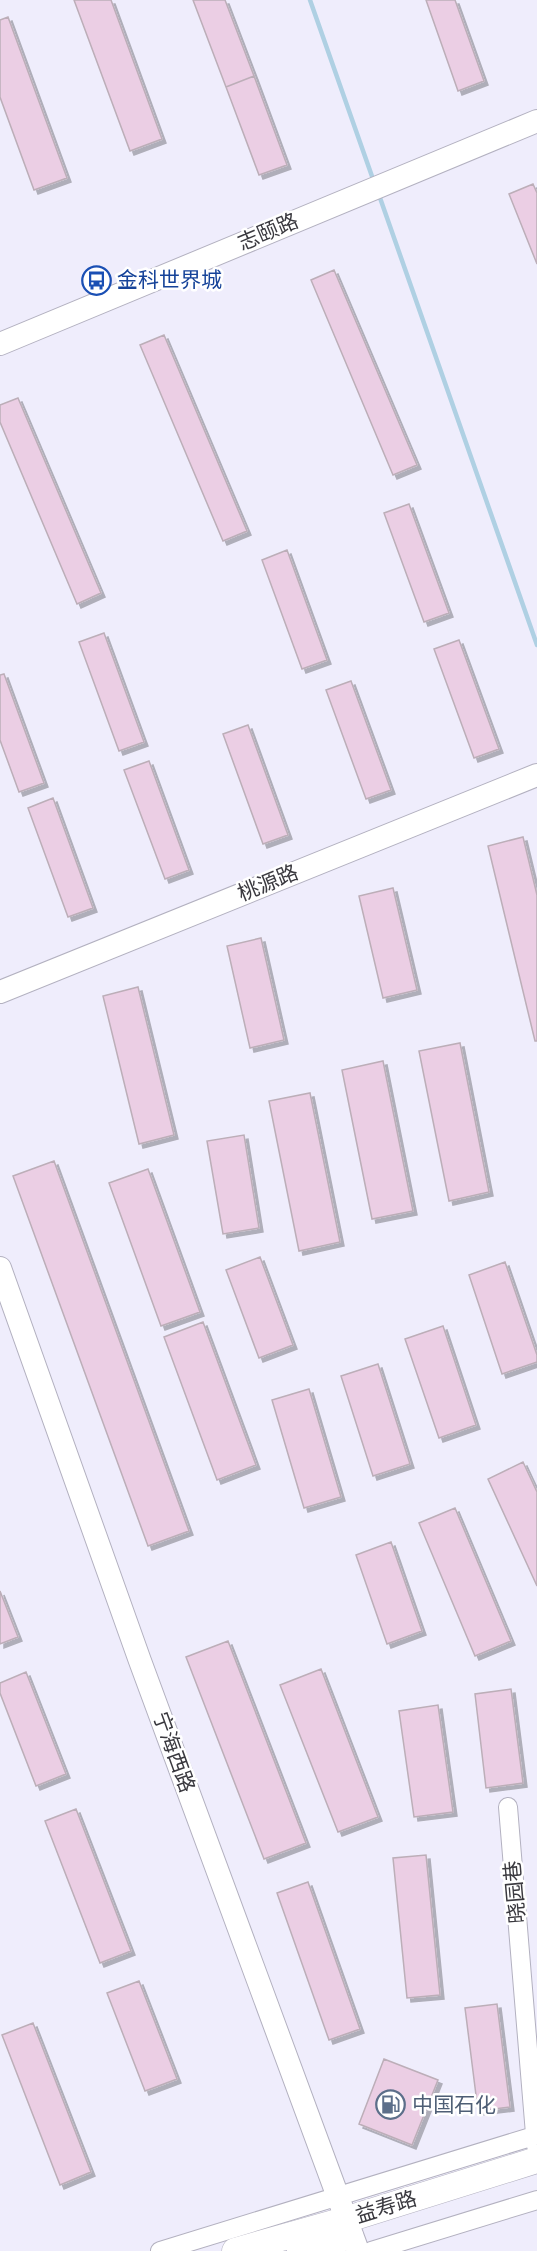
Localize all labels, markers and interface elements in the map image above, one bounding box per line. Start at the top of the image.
street label: 志颐路 [234,208,302,256]
bus stop icon: 金科世界城 [80,264,112,296]
place label: 金科世界城 [117,267,222,293]
street label: 桃源路 [234,859,302,907]
street label: 宁海西路 [147,1708,201,1796]
street label: 晓园巷 [499,1859,531,1925]
fuel station icon: 中国石化 [375,2089,407,2121]
place label: 中国石化 [412,2092,496,2118]
street label: 益寿路 [352,2185,420,2229]

